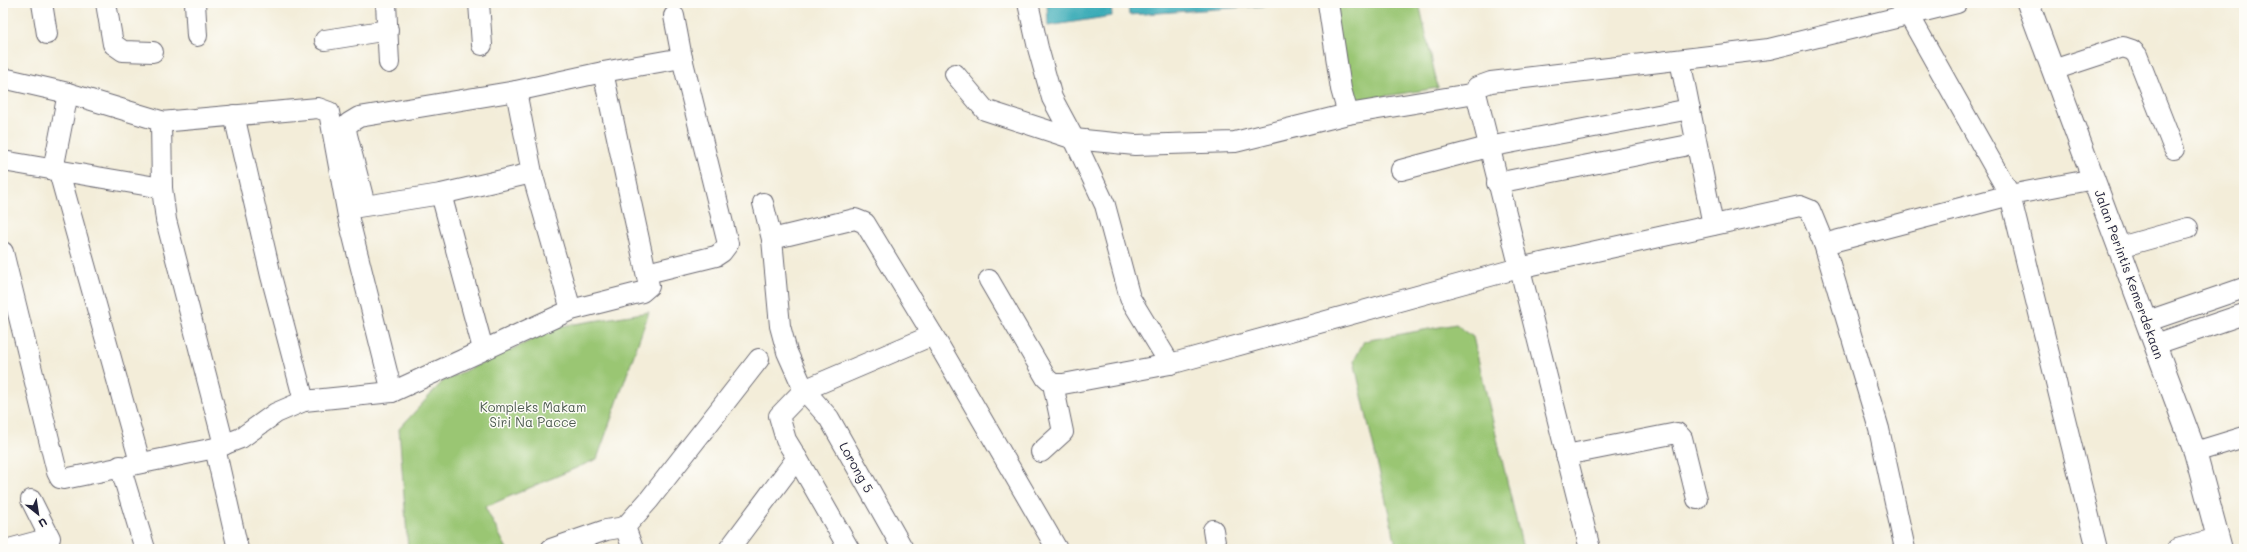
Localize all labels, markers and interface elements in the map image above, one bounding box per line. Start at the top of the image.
street label: Jalan Perintis Kemerdekaan [2091,187,2169,361]
park label: Kompleks Makam Siri Na Pacce [480,398,586,430]
street label: Lorong 5 [836,439,878,495]
north arrow [18,494,58,534]
text: U [36,515,50,532]

